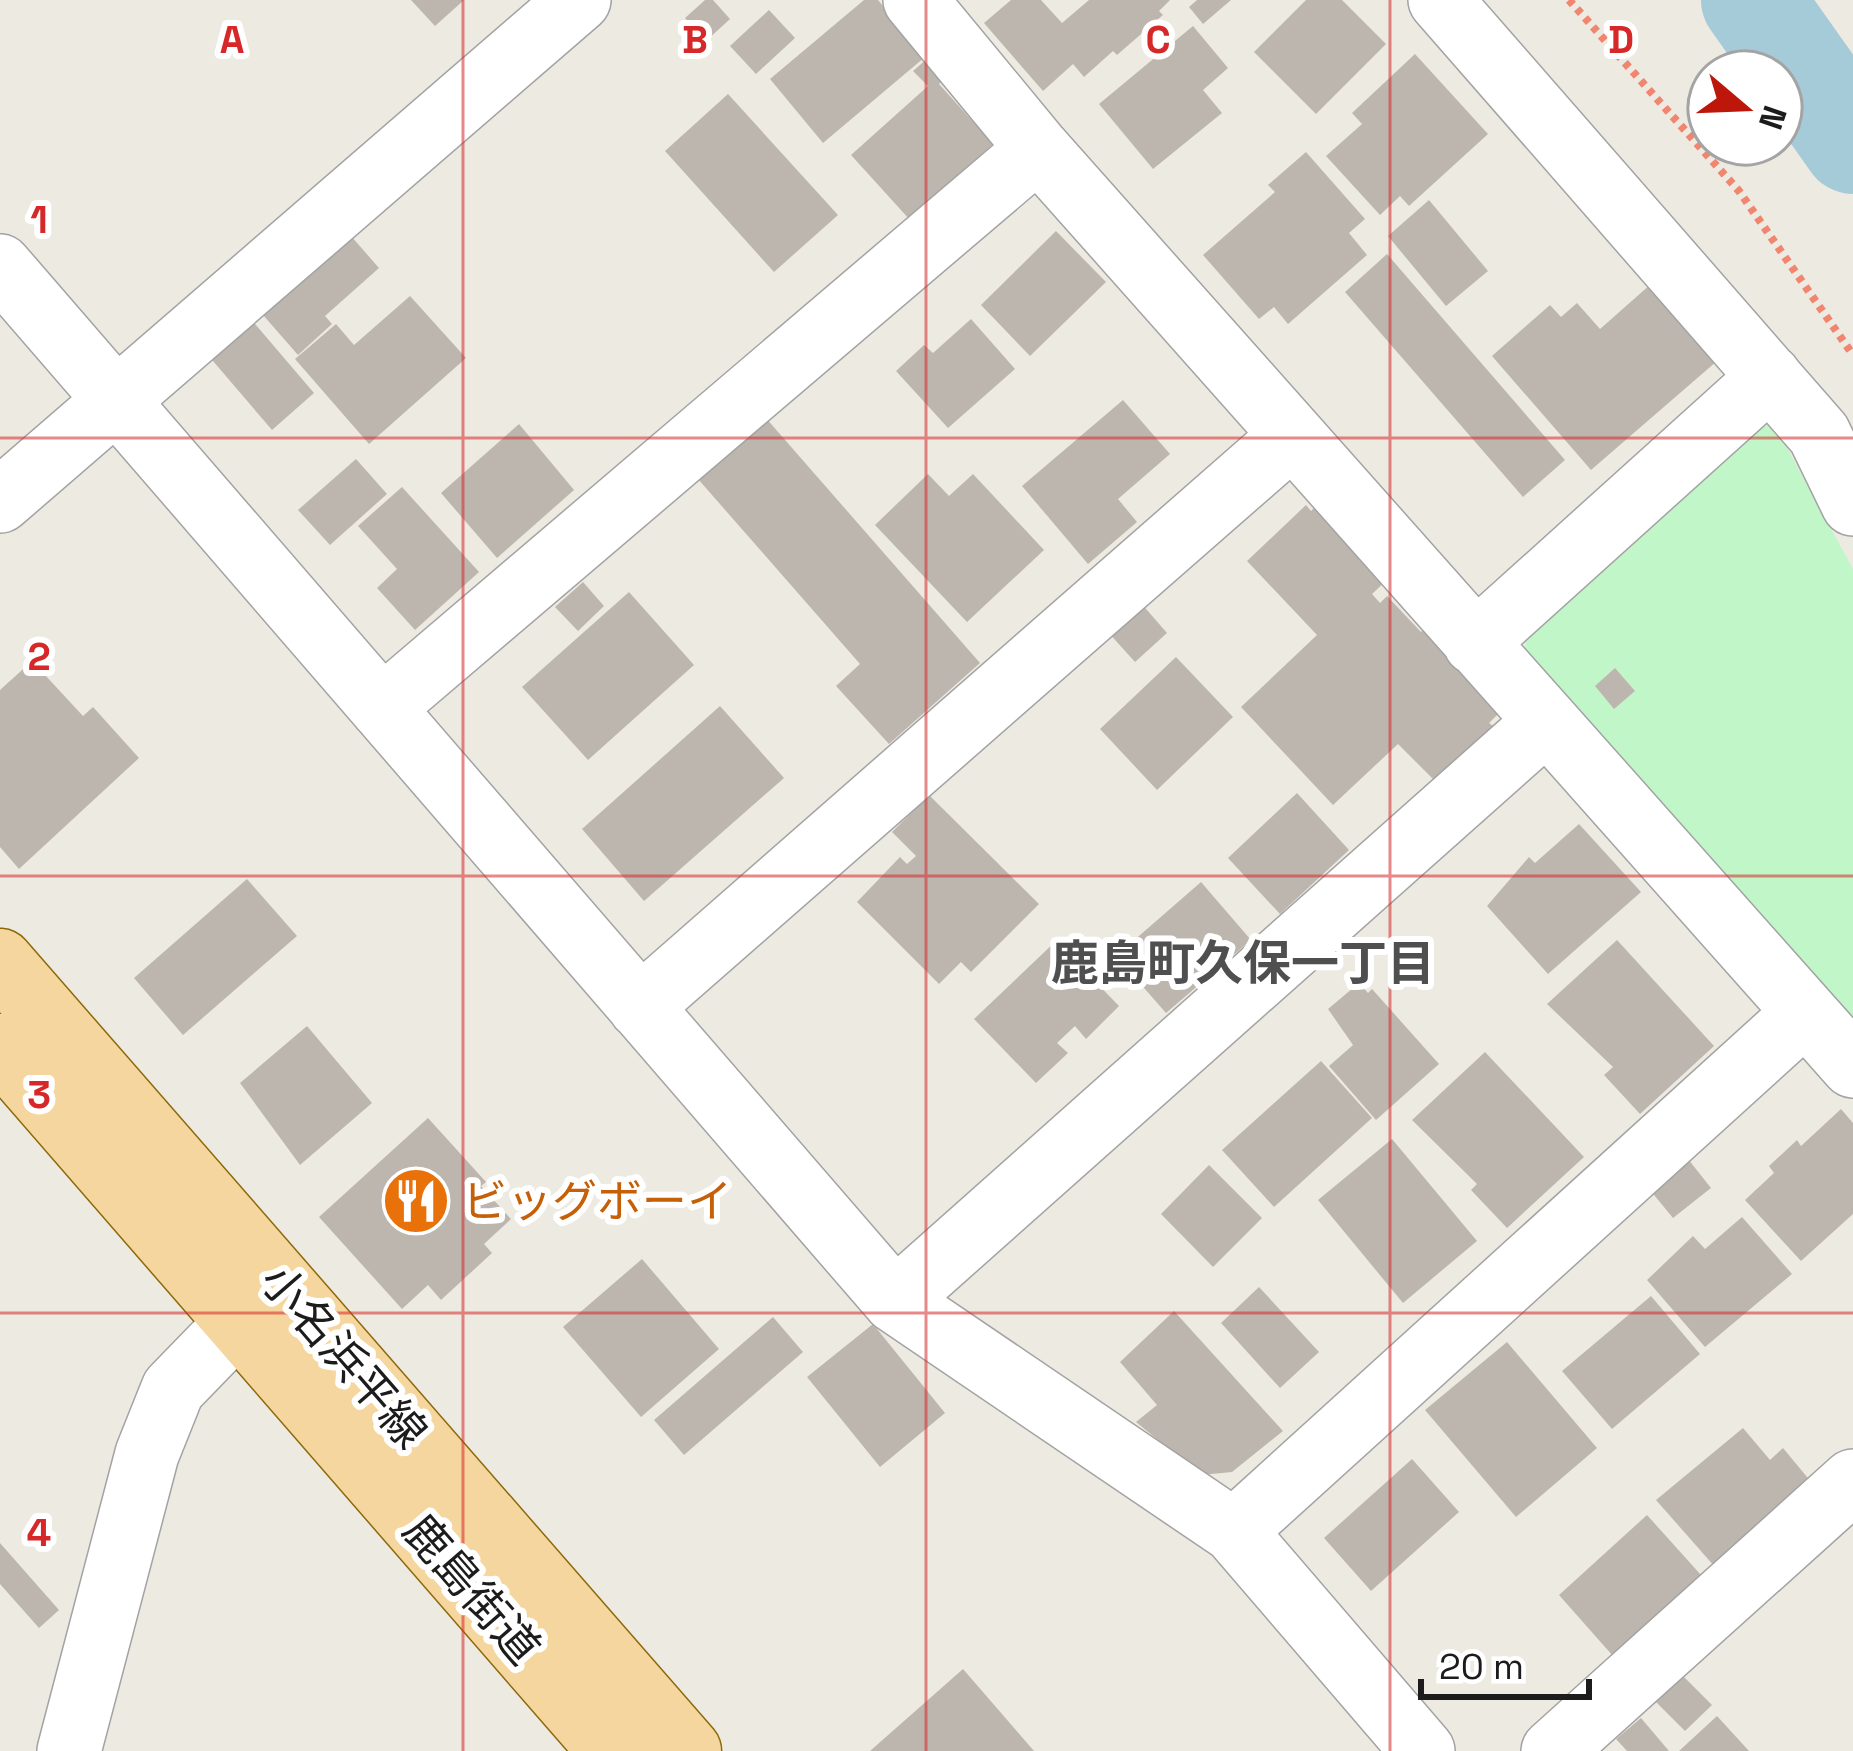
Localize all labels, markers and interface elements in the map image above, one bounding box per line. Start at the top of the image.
text: A [220,15,245,64]
text: B [682,15,708,64]
text: C [1145,15,1171,64]
text: D [1608,15,1634,64]
north arrow [1685,48,1805,168]
text: N [1749,100,1796,135]
text: 1 [30,195,48,244]
text: 2 [27,632,51,681]
district label: 鹿島町久保一丁目 [1051,933,1435,994]
text: 3 [27,1070,51,1119]
restaurant icon: ビッグボーイ [381,1166,451,1236]
place label: ビッグボーイ [462,1173,732,1230]
street label: 小名浜平線 [248,1253,439,1460]
street label: 鹿島街道 [391,1503,552,1676]
text: 4 [27,1508,51,1557]
scale bar [1421,1625,1589,1699]
text: 20 m [1439,1644,1524,1690]

